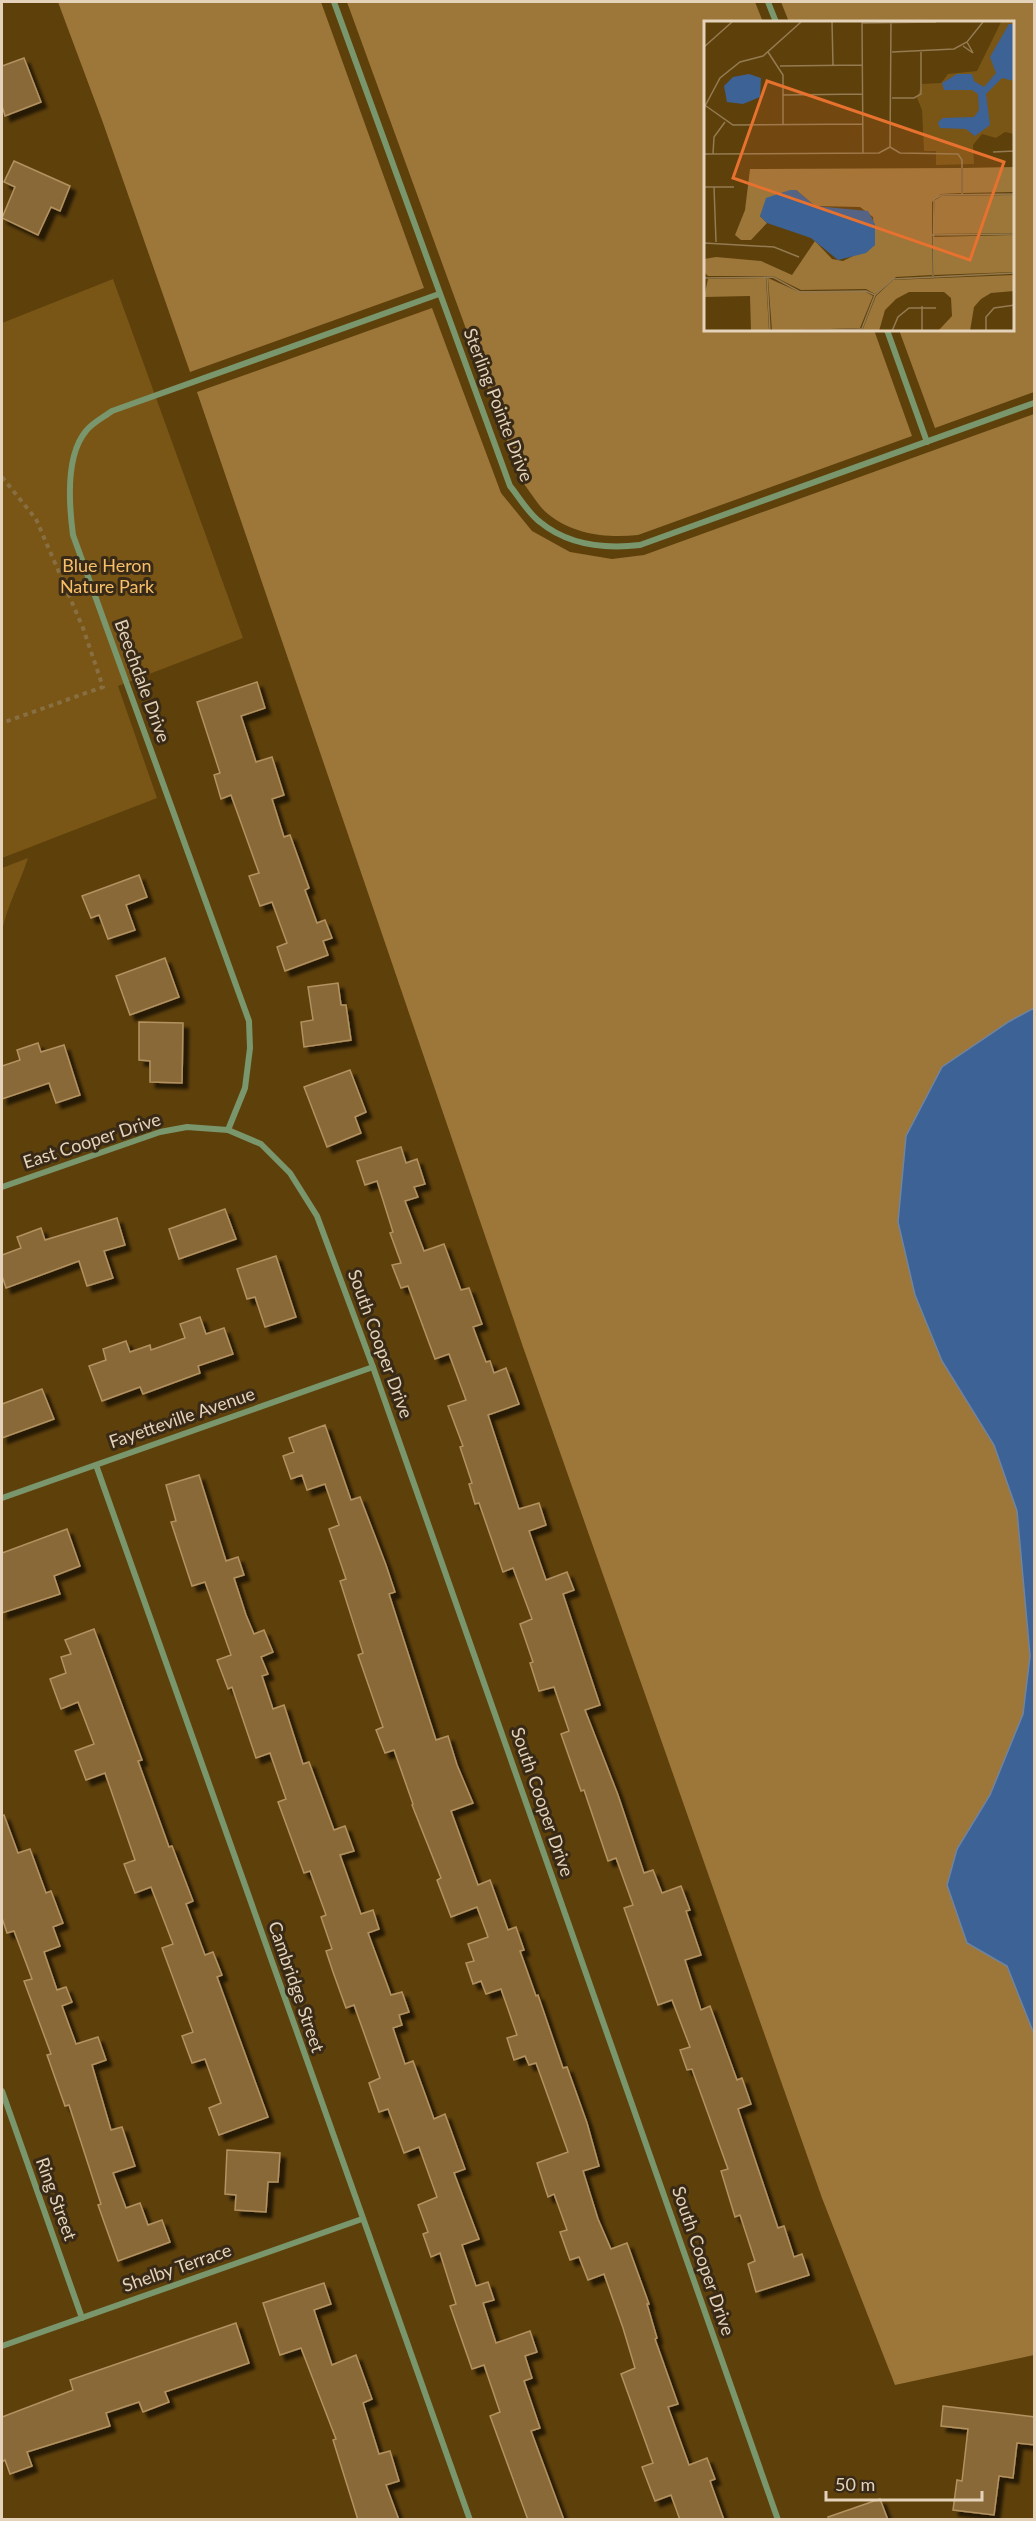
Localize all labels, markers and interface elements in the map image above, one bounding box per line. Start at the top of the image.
inset map [704,21,1015,332]
street label: Sterling Pointe Drive [460,325,538,484]
park label: Blue Heron Nature Park [60,554,155,597]
street label: Beechdale Drive [110,616,175,745]
street label: East Cooper Drive [20,1107,163,1173]
street label: South Cooper Drive [344,1266,418,1421]
street label: Fayetteville Avenue [106,1382,258,1452]
street label: South Cooper Drive [507,1724,579,1879]
street label: Cambridge Street [264,1918,330,2056]
street label: Ring Street [32,2154,82,2244]
street label: South Cooper Drive [668,2183,740,2338]
street label: Shelby Terrace [119,2238,234,2296]
scale bar [826,2464,982,2502]
text: 50 m [835,2473,875,2495]

